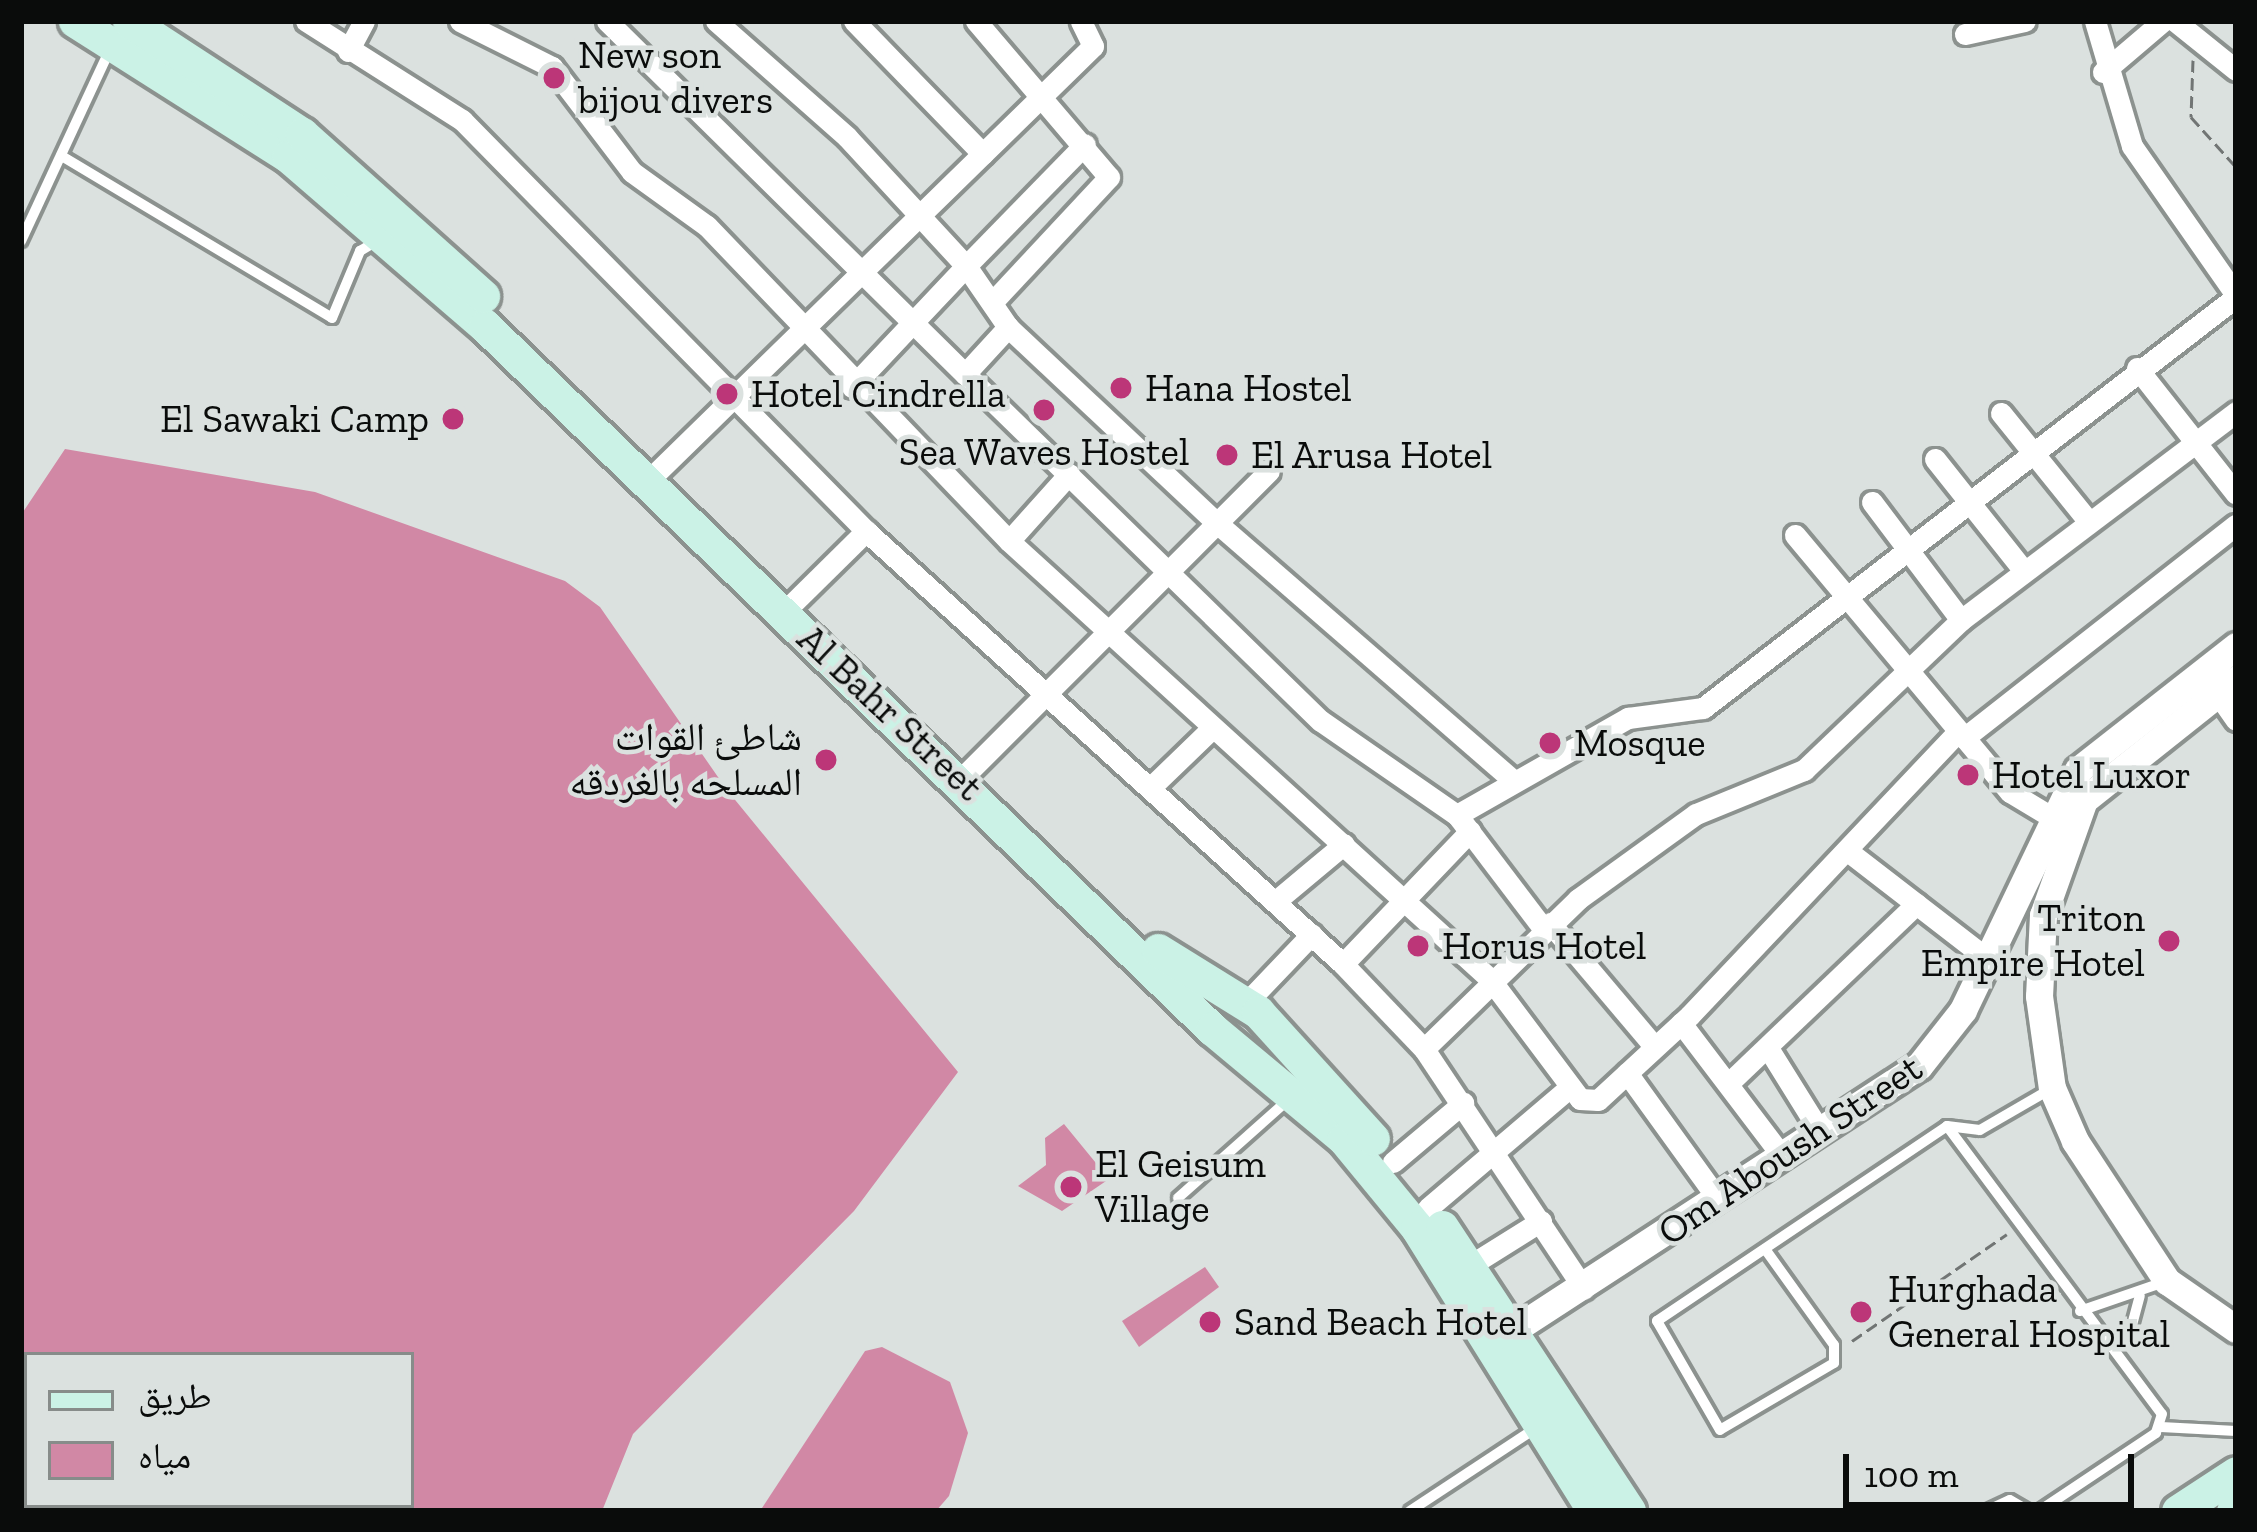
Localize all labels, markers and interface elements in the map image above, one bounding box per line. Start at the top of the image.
place label: New son bijou divers [578,33,773,124]
marker: New son bijou divers [541,65,567,91]
place label: Hana Hostel [1145,365,1352,411]
place label: Hotel Cindrella [751,371,1006,417]
marker: Hana Hostel [1108,375,1134,401]
marker: Hotel Cindrella [714,381,740,407]
place label: El Sawaki Camp [160,396,429,442]
marker: Sea Waves Hostel [1031,397,1057,423]
marker: El Sawaki Camp [440,406,466,432]
place label: Sea Waves Hostel [898,429,1190,475]
place label: El Arusa Hotel [1251,432,1493,478]
marker: El Arusa Hotel [1214,442,1240,468]
street label: Al Bahr Street [787,615,993,811]
place label: شاطئ القوات المسلحه بالغردقه [570,715,802,806]
place label: Mosque [1574,720,1706,766]
marker: Mosque [1537,730,1563,756]
marker: شاطئ القوات المسلحه بالغردقه [813,747,839,773]
place label: Hotel Luxor [1992,752,2191,798]
marker: Hotel Luxor [1955,762,1981,788]
place label: Triton Empire Hotel [1921,896,2145,987]
place label: Horus Hotel [1442,923,1646,969]
marker: Triton Empire Hotel [2156,928,2182,954]
marker: Horus Hotel [1405,933,1431,959]
street label: Om Aboush Street [1649,1044,1931,1256]
place label: El Geisum Village [1095,1142,1266,1233]
marker: El Geisum Village [1058,1174,1084,1200]
place label: Hurghada General Hospital [1888,1267,2170,1358]
marker: Hurghada General Hospital [1845,1296,1877,1328]
place label: Sand Beach Hotel [1234,1299,1527,1345]
marker: Sand Beach Hotel [1197,1309,1223,1335]
legend [24,1352,414,1508]
text: طريق [138,1374,212,1417]
scale bar [1849,1430,2140,1504]
text: مياه [138,1434,191,1477]
text: 100 m [1864,1453,1959,1496]

